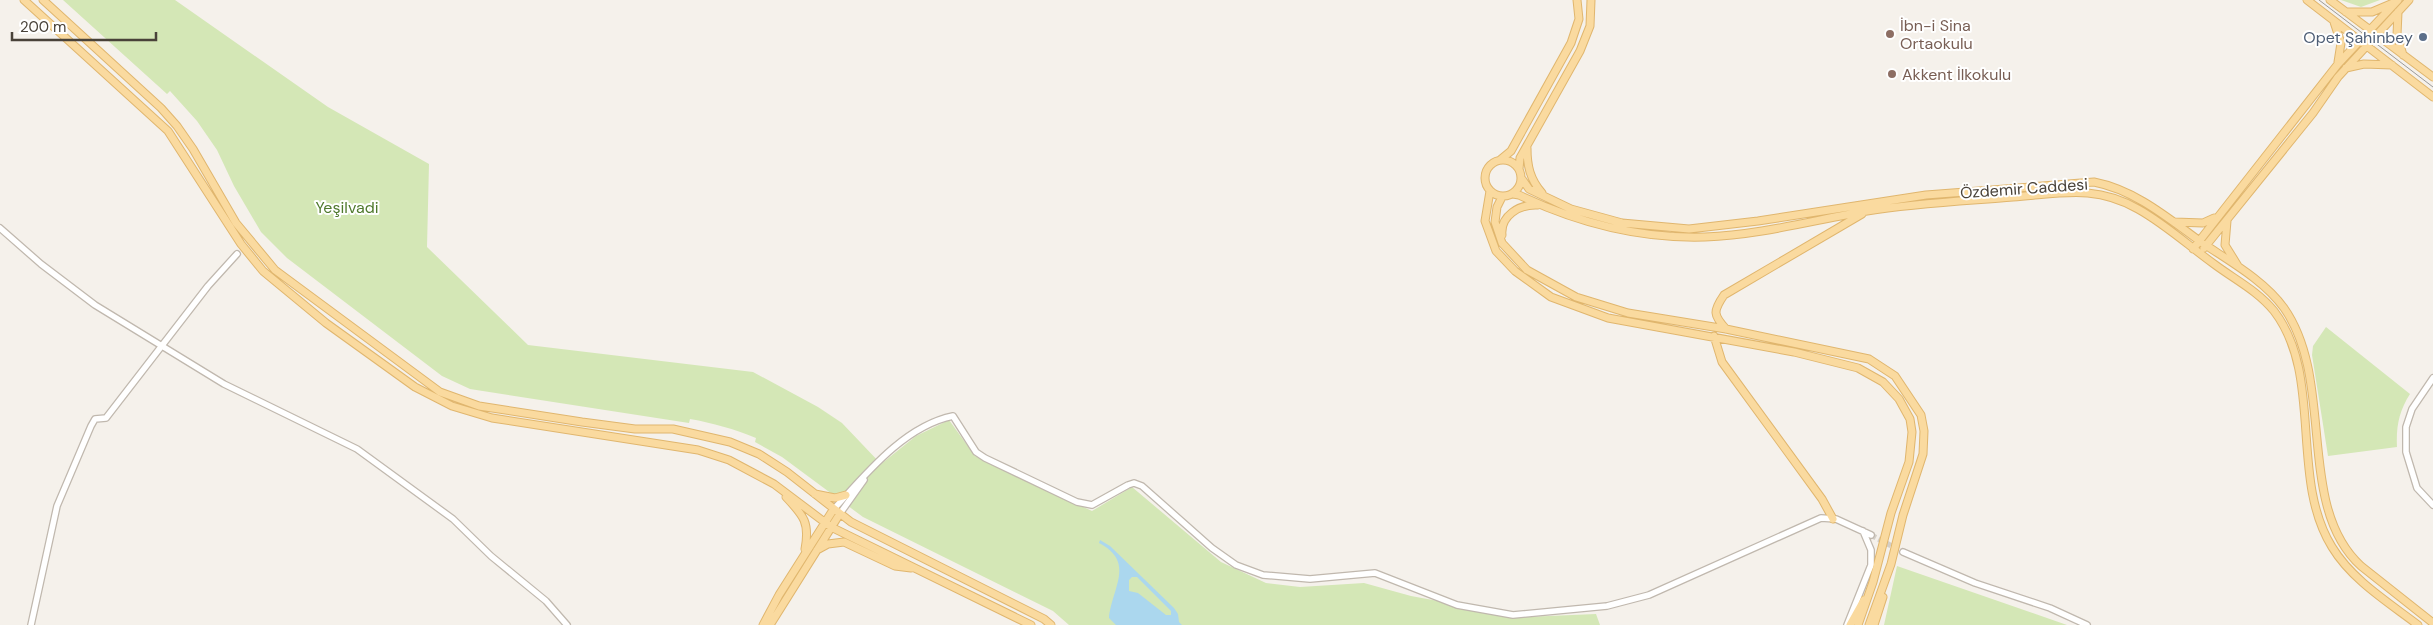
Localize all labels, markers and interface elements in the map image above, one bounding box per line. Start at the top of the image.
scale bar [12,10,156,42]
place label: İbn-i Sina Ortaokulu [1900,15,1973,54]
text: 200 m [20,17,66,37]
place label: Opet Şahinbey [2303,27,2413,48]
marker: İbn-i Sina Ortaokulu [1884,28,1896,40]
marker: Opet Şahinbey [2417,31,2429,43]
place label: Akkent İlkokulu [1902,64,2011,85]
marker: Akkent İlkokulu [1886,68,1898,80]
street label: Özdemir Caddesi [1959,174,2089,203]
park label: Yeşilvadi [315,197,379,218]

